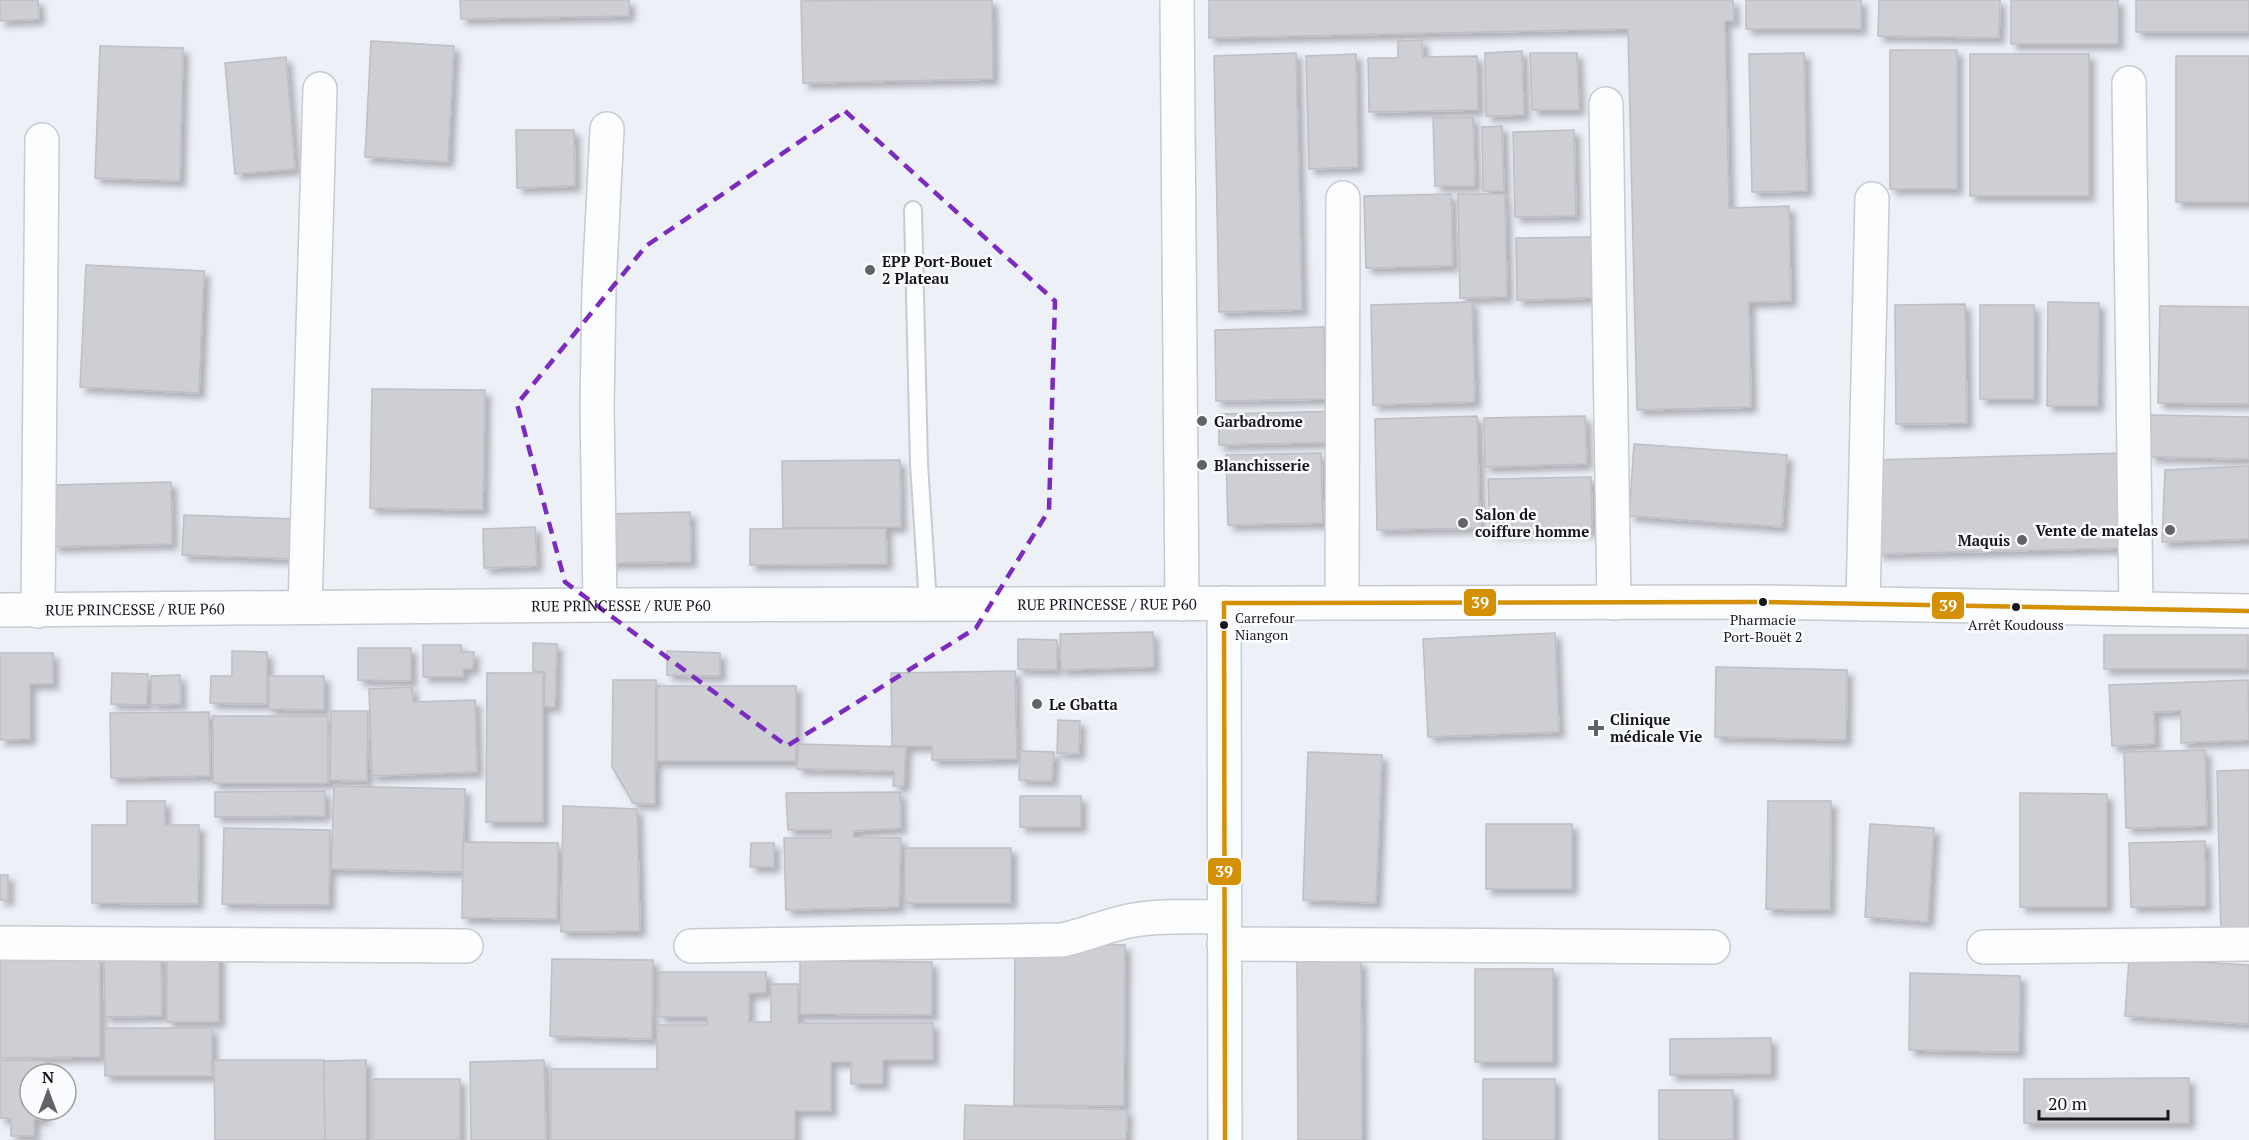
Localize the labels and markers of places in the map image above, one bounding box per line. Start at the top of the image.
place label: EPP Port-Bouet 2 Plateau [882,251,992,288]
marker: EPP Port-Bouet 2 Plateau [863,263,877,277]
place label: Garbadrome [1214,411,1303,431]
marker: Garbadrome [1195,414,1209,428]
place label: Blanchisserie [1214,455,1310,475]
marker: Blanchisserie [1195,458,1209,472]
place label: Salon de coiffure homme [1475,504,1589,541]
marker: Salon de coiffure homme [1456,516,1470,530]
place label: Vente de matelas [2035,520,2158,540]
marker: Vente de matelas [2163,523,2177,537]
place label: Maquis [1958,530,2010,550]
marker: Maquis [2015,533,2029,547]
marker: Pharmacie Port-Bouët 2 [1757,596,1769,608]
marker: Arrêt Koudouss [2010,601,2022,613]
place label: Carrefour Niangon [1235,608,1295,644]
place label: Pharmacie Port-Bouët 2 [1723,610,1803,646]
place label: Arrêt Koudouss [1968,615,2064,634]
marker: Carrefour Niangon [1218,619,1230,631]
place label: Le Gbatta [1049,694,1118,714]
marker: Le Gbatta [1030,697,1044,711]
place label: Clinique médicale Vie [1610,709,1702,746]
marker: Clinique médicale Vie [1587,719,1605,737]

